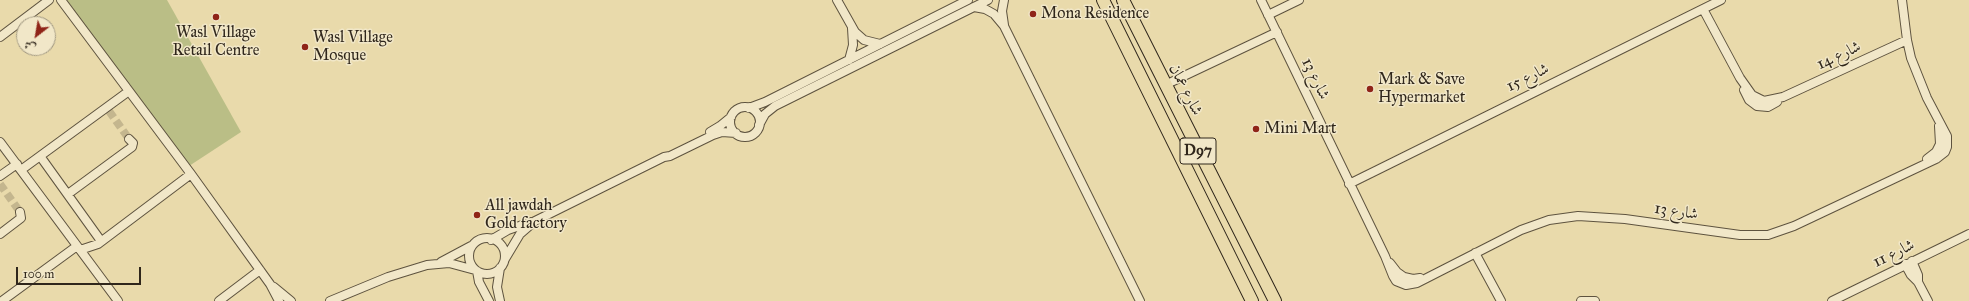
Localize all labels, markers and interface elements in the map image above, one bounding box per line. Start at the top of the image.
place label: Mona Residence [1041,4,1149,24]
marker: Mona Residence [1028,9,1038,19]
marker: Wasl Village Retail Centre [211,12,221,22]
north arrow [16,16,56,56]
place label: Wasl Village Retail Centre [173,23,259,61]
place label: Wasl Village Mosque [313,28,393,66]
text: ش [22,37,38,54]
street label: شارع 14 [1814,37,1864,75]
marker: Wasl Village Mosque [300,42,310,52]
street label: شارع 13 [1297,55,1333,103]
street label: شارع 15 [1504,60,1552,96]
street label: شارع عمان [1164,61,1206,119]
place label: Mark & Save Hypermarket [1378,70,1465,108]
marker: Mark & Save Hypermarket [1365,84,1375,94]
place label: Mini Mart [1264,119,1336,139]
marker: Mini Mart [1251,124,1261,134]
road number: D97 [1180,138,1216,164]
place label: All jawdah Gold factory [485,196,567,234]
street label: شارع 13 [1653,199,1699,225]
marker: All jawdah Gold factory [472,210,482,220]
street label: شارع 11 [1870,236,1918,272]
scale bar [18,259,143,285]
text: 100 m [23,267,54,281]

